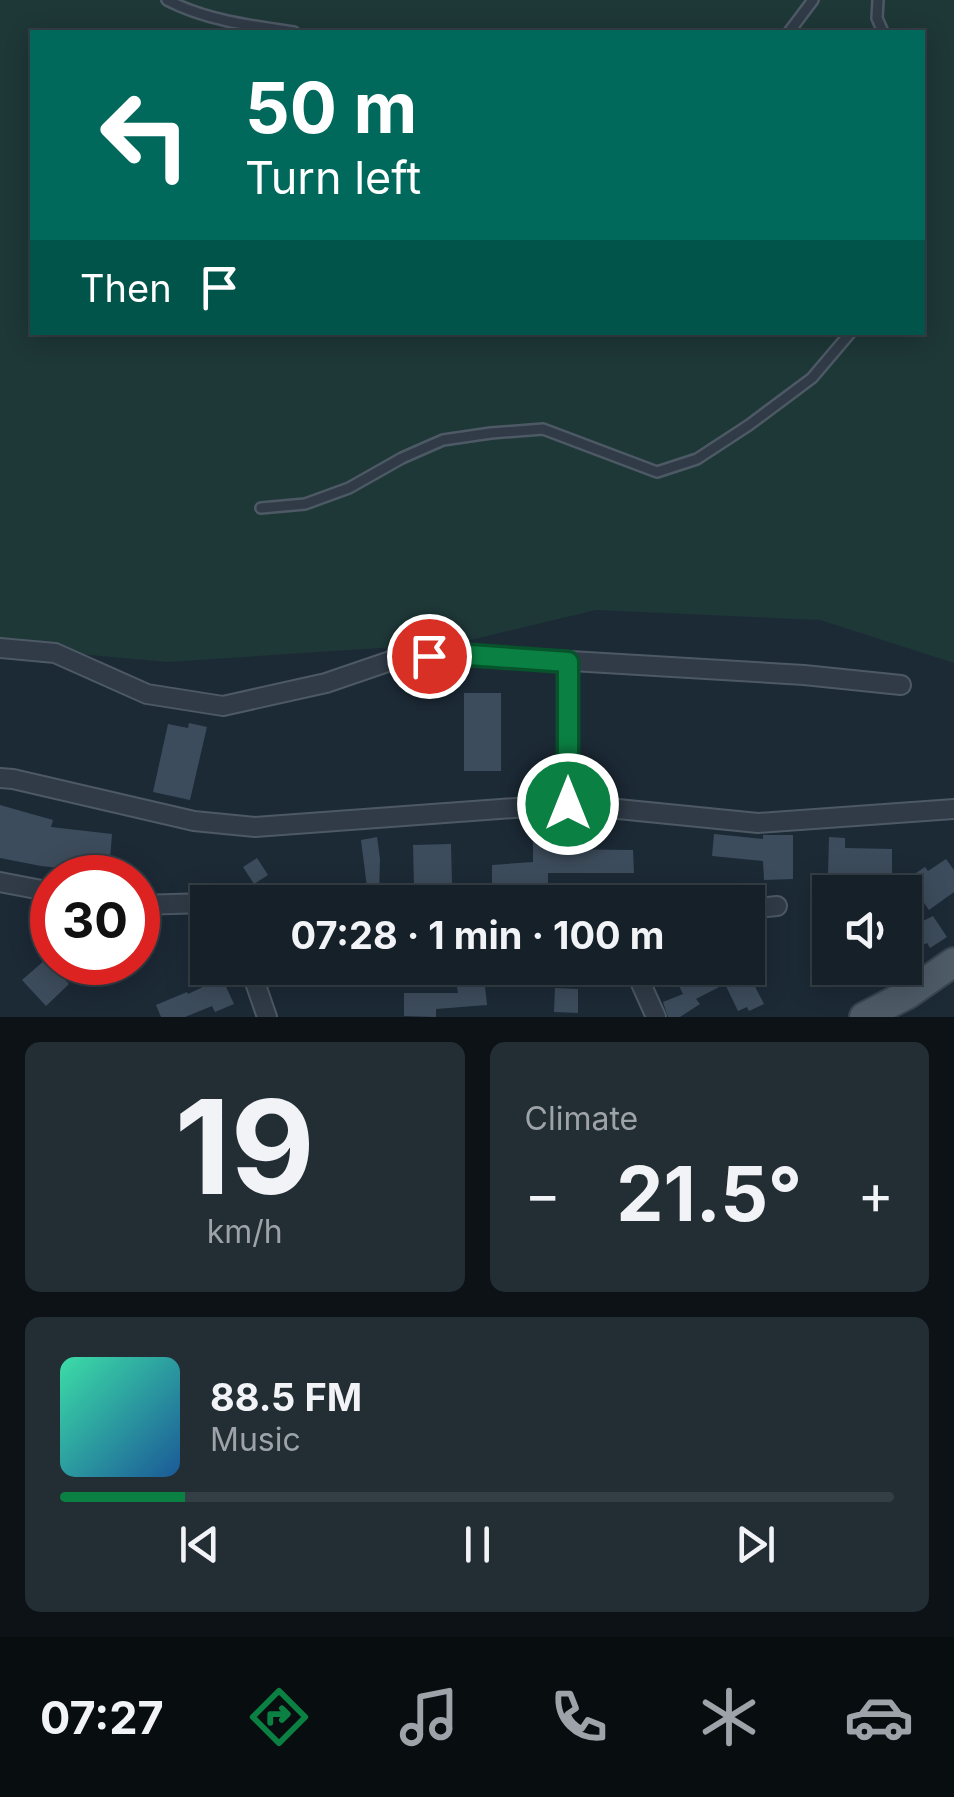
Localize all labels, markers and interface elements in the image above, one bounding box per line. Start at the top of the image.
text: 50 m [245,65,417,150]
icon: left [80,70,210,200]
text: Turn left [245,150,421,205]
icon: arrive [192,260,247,315]
text: Then [80,265,172,311]
pin [387,614,472,699]
icon: arrive [402,629,457,684]
position arrow [516,752,620,856]
speed limit sign: 30 [30,855,160,985]
map controls [812,875,922,985]
button: sound [812,875,922,985]
text: 07:28 · 1 min · 100 m [291,912,664,958]
text: 19 [175,1068,315,1225]
text: Climate [525,1099,638,1138]
text: 21.5° [616,1148,802,1239]
text: − [525,1161,561,1227]
text: + [858,1161,894,1227]
text: km/h [207,1212,283,1251]
text: 88.5 FM [210,1374,362,1420]
text: Music [210,1420,301,1459]
icon: previous [172,1517,227,1572]
icon: pause [450,1517,505,1572]
icon: next [728,1517,783,1572]
icon: directions [244,1682,314,1752]
icon: music [394,1682,464,1752]
icon: phone [544,1682,614,1752]
icon: climate [694,1682,764,1752]
icon: car [844,1682,914,1752]
text: 07:27 [40,1690,164,1745]

